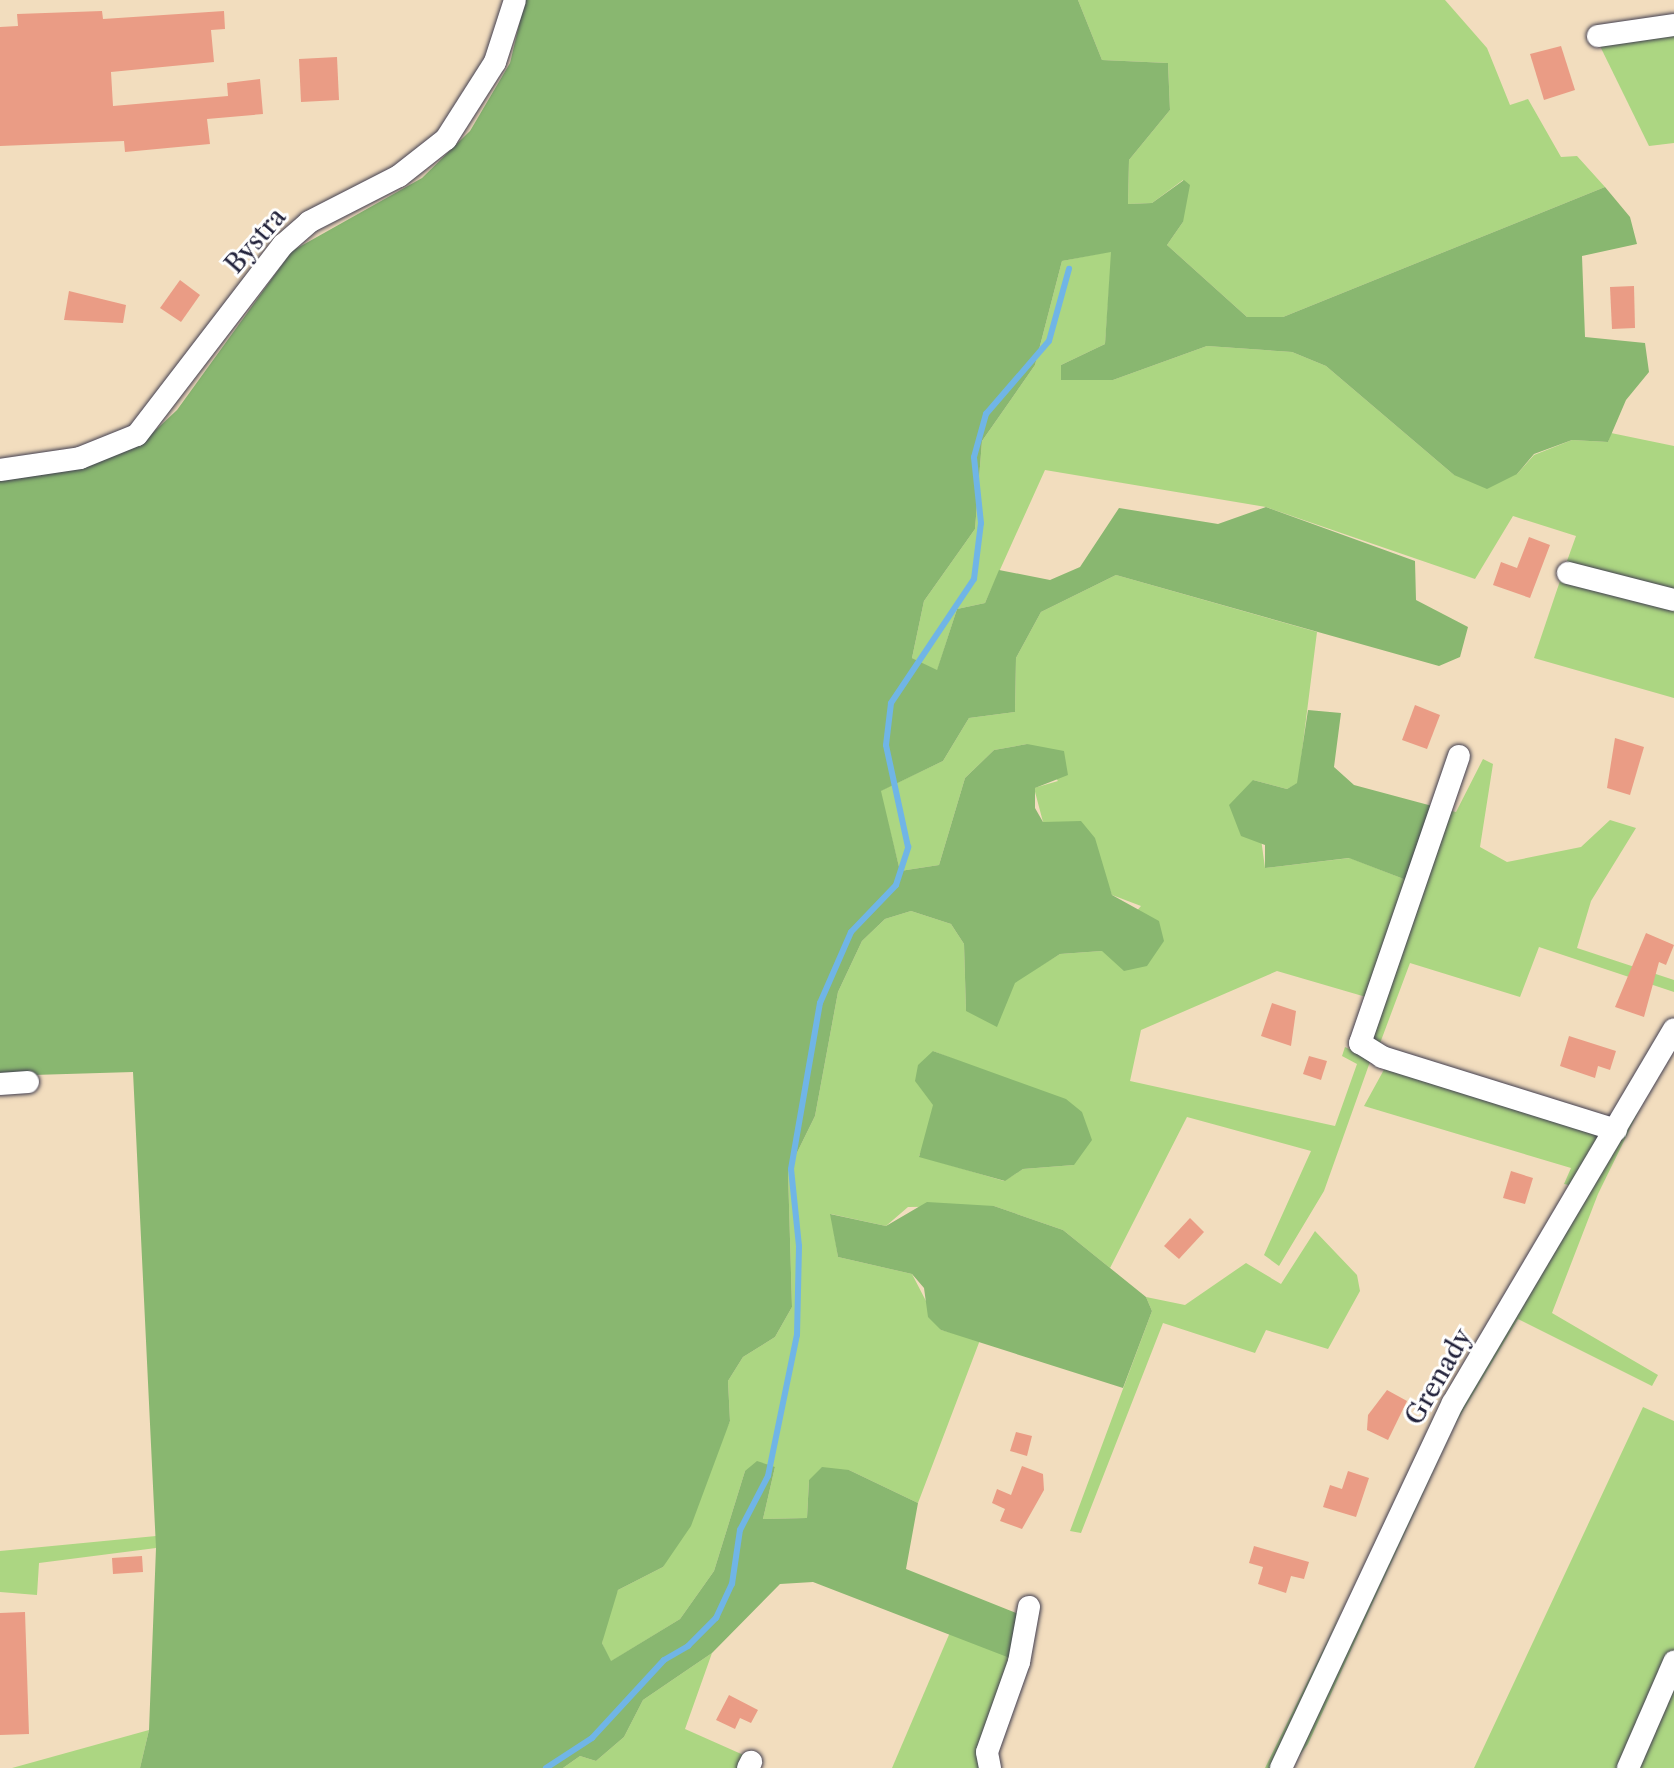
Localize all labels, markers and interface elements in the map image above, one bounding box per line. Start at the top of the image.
street label: Bystra [219,202,293,280]
street label: Grenady [1399,1323,1479,1431]

